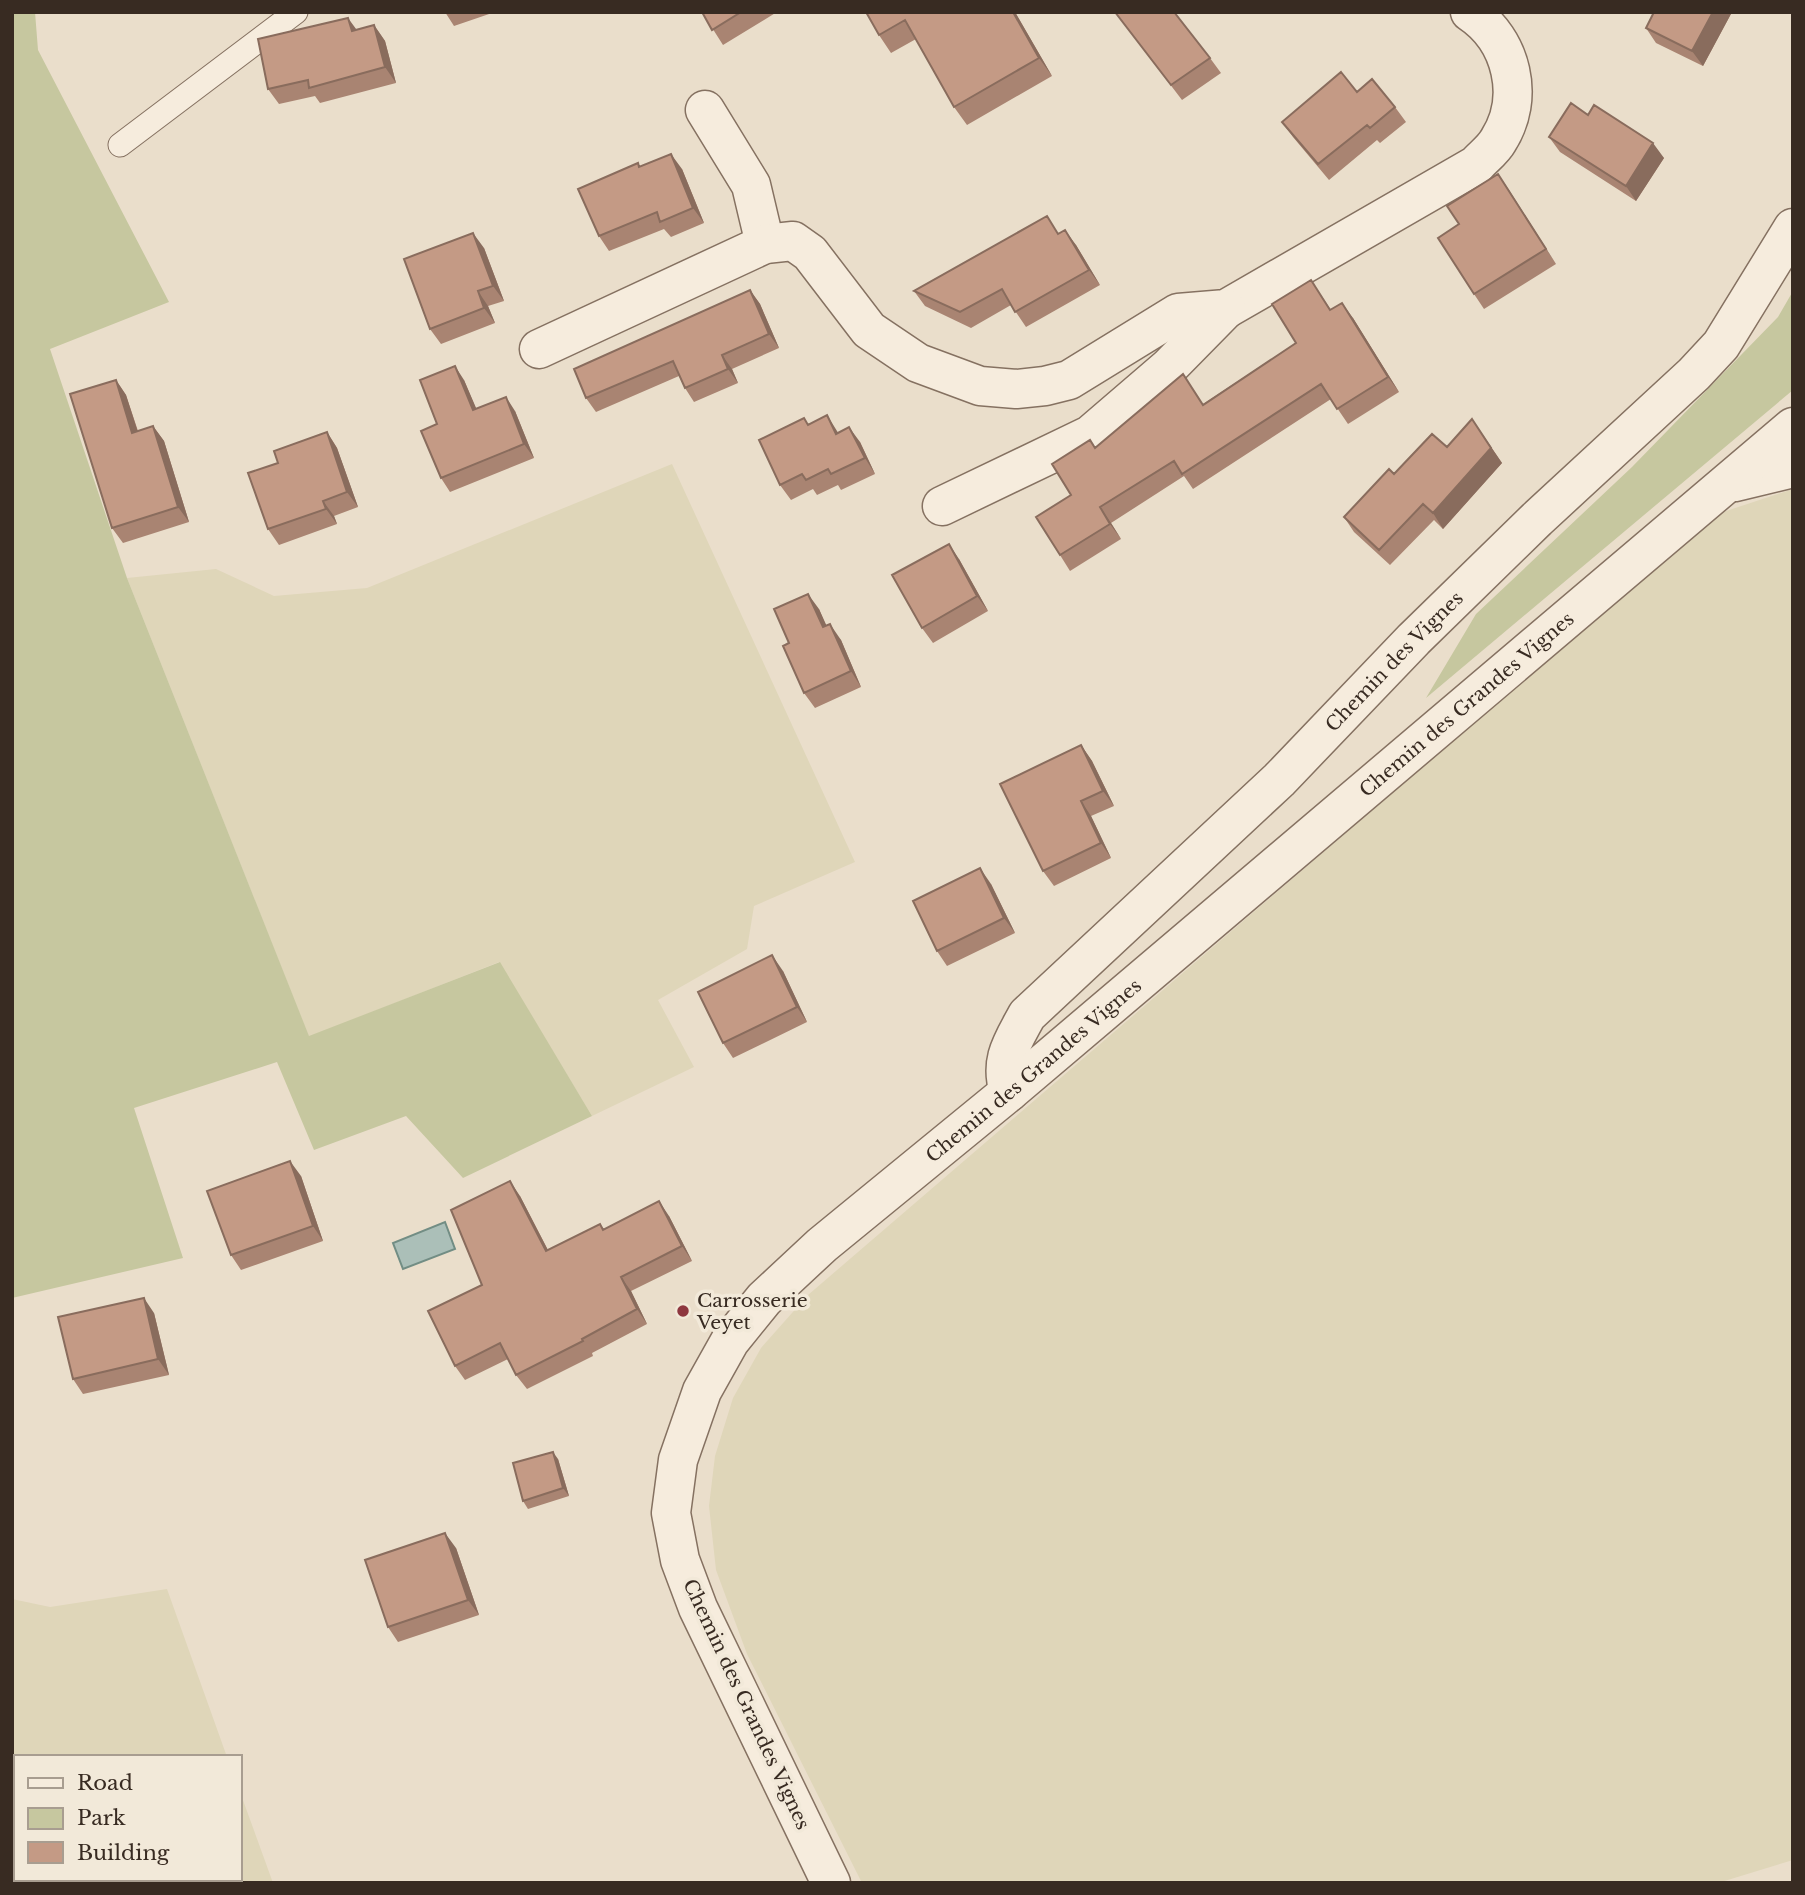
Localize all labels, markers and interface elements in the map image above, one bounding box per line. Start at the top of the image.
street label: Chemin des Vignes [1321,587,1468,736]
street label: Chemin des Grandes Vignes [1355,607,1579,802]
street label: Chemin des Grandes Vignes [921,974,1146,1167]
place label: Carrosserie Veyet [696,1289,808,1334]
marker: Carrosserie Veyet [675,1303,691,1319]
street label: Chemin des Grandes Vignes [678,1575,815,1833]
legend [14,1755,242,1881]
text: Road [77,1770,133,1796]
text: Park [77,1805,126,1831]
text: Building [77,1840,170,1866]

